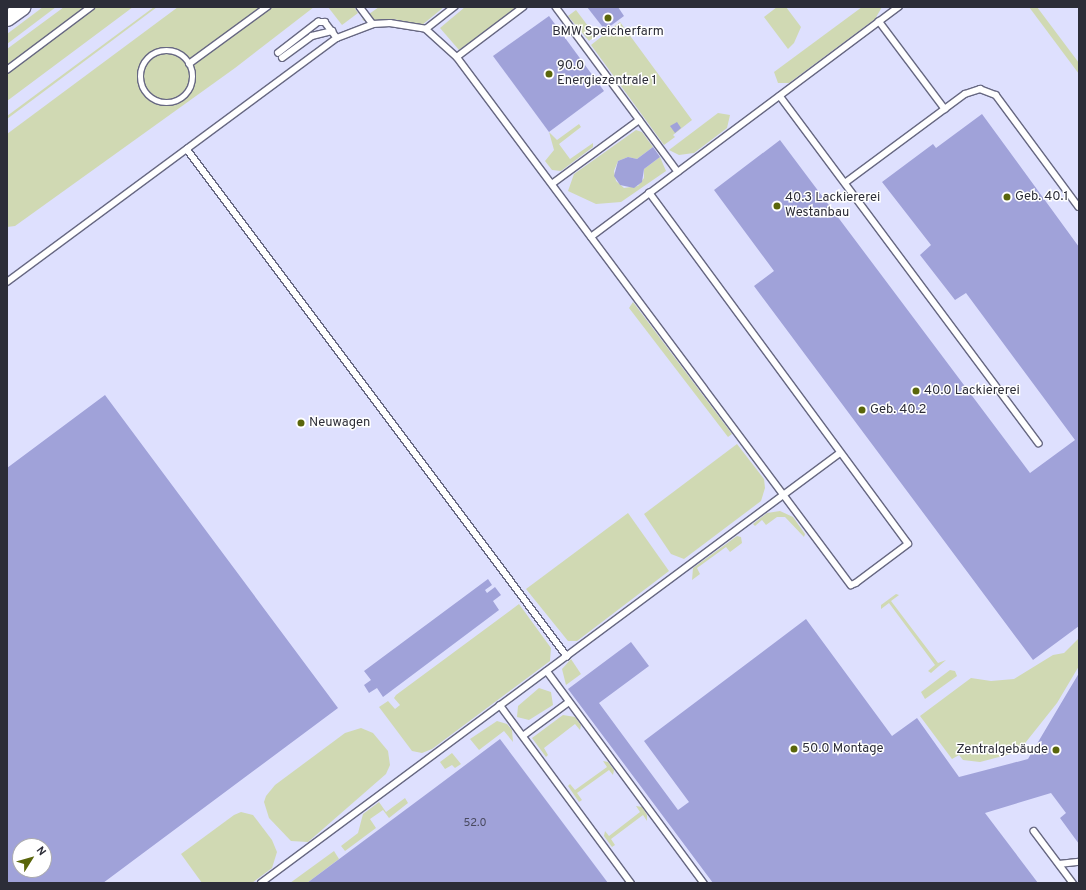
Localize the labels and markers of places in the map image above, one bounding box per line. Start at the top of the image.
marker: BMW Speicherfarm [603,13,613,23]
place label: BMW Speicherfarm [552,24,664,40]
place label: 90.0 Energiezentrale 1 [557,59,657,90]
marker: 90.0 Energiezentrale 1 [544,69,554,79]
place label: Geb. 40.1 [1015,189,1068,205]
place label: 40.3 Lackiererei Westanbau [785,191,880,222]
marker: Geb. 40.1 [1002,192,1012,202]
marker: 40.3 Lackiererei Westanbau [772,201,782,211]
place label: 40.0 Lackiererei [924,383,1020,399]
marker: 40.0 Lackiererei [911,386,921,396]
place label: Geb. 40.2 [870,402,926,418]
marker: Geb. 40.2 [857,405,867,415]
place label: Neuwagen [309,415,370,431]
marker: Neuwagen [296,418,306,428]
place label: 50.0 Montage [802,741,884,757]
place label: Zentralgebäude [956,742,1048,758]
marker: 50.0 Montage [789,744,799,754]
marker: Zentralgebäude [1051,745,1061,755]

